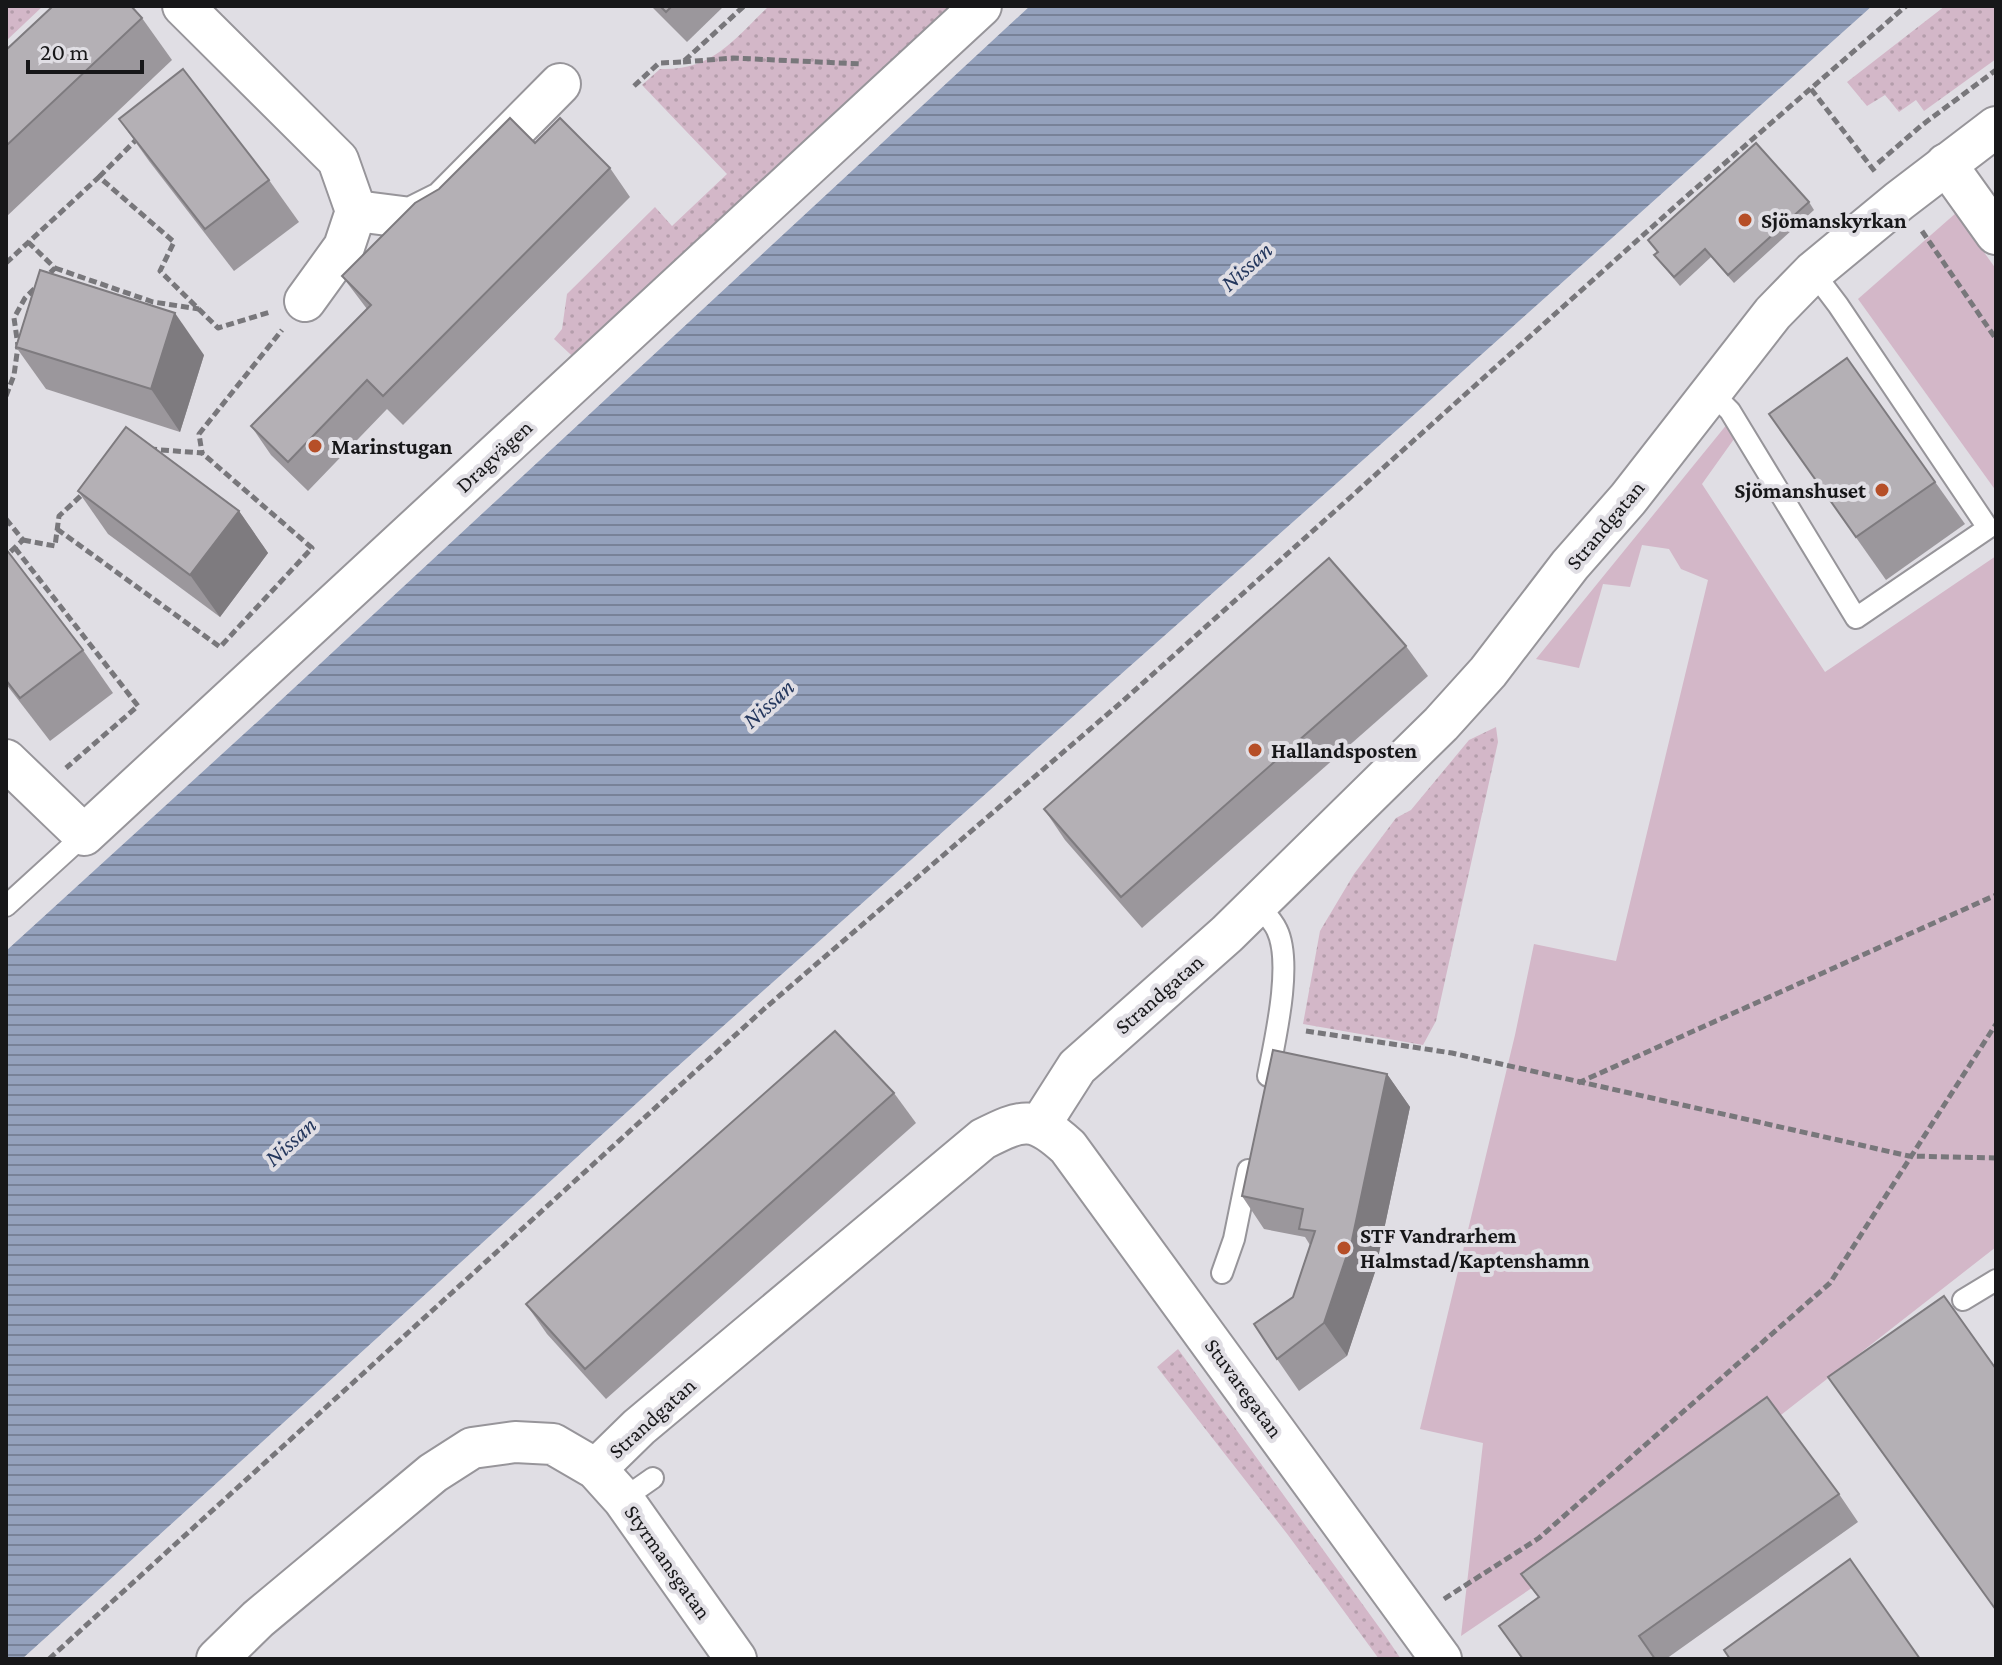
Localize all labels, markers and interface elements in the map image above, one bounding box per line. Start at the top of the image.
scale bar [28,24,142,74]
text: 20 m [40,38,89,65]
place label: Sjömanskyrkan [1761,208,1907,233]
marker: Sjömanskyrkan [1736,211,1754,229]
water label: Nissan [1215,236,1277,296]
street label: Dragvägen [451,414,537,498]
place label: Marinstugan [331,434,453,459]
marker: Marinstugan [306,437,324,455]
street label: Strandgatan [1561,475,1650,575]
place label: Sjömanshuset [1734,478,1867,503]
marker: Sjömanshuset [1873,481,1891,499]
water label: Nissan [737,673,799,733]
place label: Hallandsposten [1271,738,1417,763]
marker: Hallandsposten [1246,741,1264,759]
street label: Strandgatan [1110,949,1208,1039]
water label: Nissan [259,1111,321,1171]
place label: STF Vandrarhem Halmstad/Kaptenshamn [1360,1223,1590,1273]
marker: STF Vandrarhem Halmstad/Kaptenshamn [1335,1239,1353,1257]
street label: Stuvaregatan [1200,1334,1288,1443]
street label: Strandgatan [603,1372,701,1464]
street label: Styrmansgatan [619,1500,717,1624]

